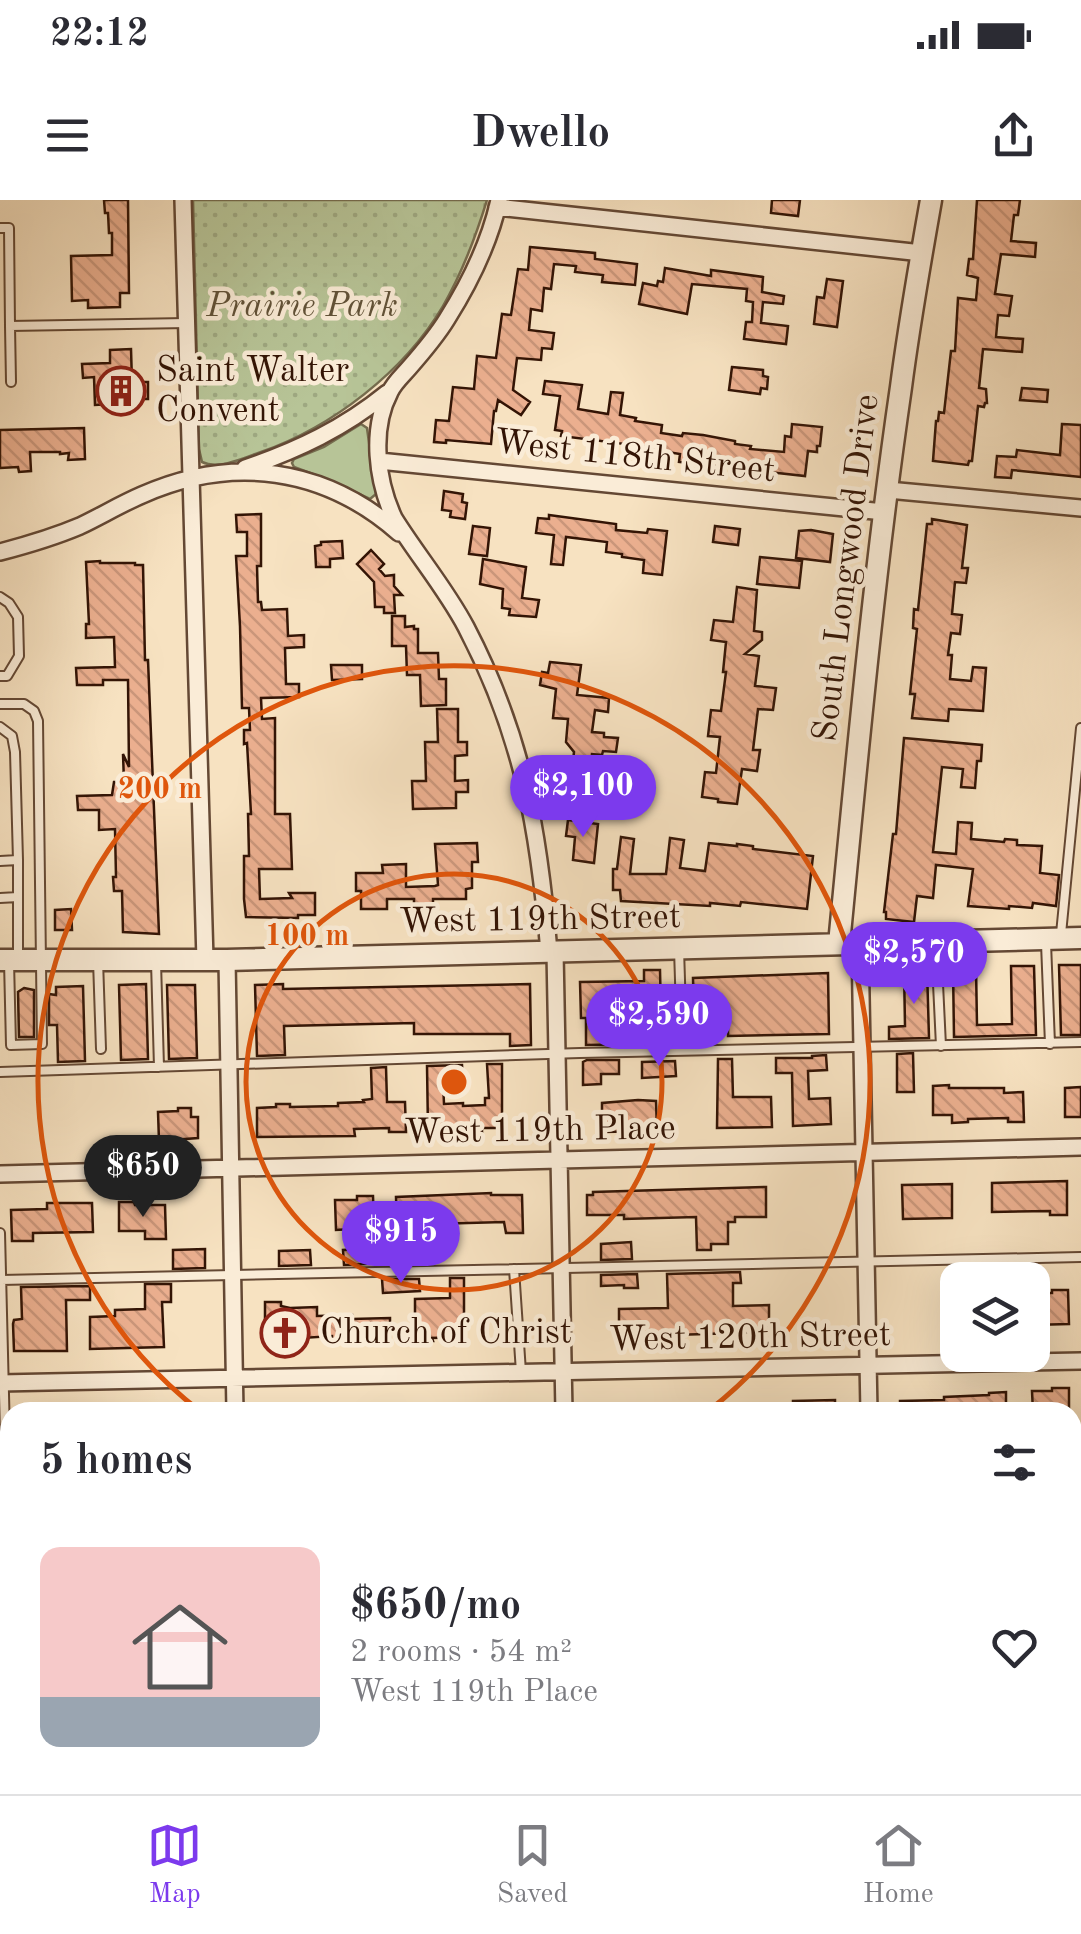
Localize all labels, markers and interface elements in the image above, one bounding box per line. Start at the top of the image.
text: 22:12 [50,16,149,54]
icon: menu [40,108,95,163]
icon: share [986,108,1041,163]
text: Dwello [471,112,610,157]
park label: Prairie Park [205,289,398,324]
place label: Saint Walter Convent [156,354,349,429]
building icon: Saint Walter Convent [95,365,147,417]
street label: South Longwood Drive [808,392,886,744]
street label: West 118th Street [493,425,777,489]
pin: $2,100 [502,755,664,840]
text: $2,100 [532,771,634,803]
text: 200 m [118,775,202,805]
street label: West 119th Street [399,900,681,940]
text: 100 m [265,922,349,952]
pin: $2,570 [833,922,995,1007]
text: $2,570 [863,938,965,970]
pin: $2,590 [578,984,740,1069]
text: $2,590 [608,1000,710,1032]
centre of rings [436,1064,472,1100]
street label: West 119th Place [404,1111,676,1151]
pin: $650 [84,1135,202,1220]
text: $650 [106,1151,180,1183]
pin: $915 [342,1201,460,1286]
text: $915 [364,1217,438,1249]
map controls [940,1262,1050,1372]
button: layers [940,1262,1050,1372]
church icon: Church of Christ [259,1307,311,1359]
place label: Church of Christ [320,1316,572,1351]
street label: West 120th Street [609,1318,891,1358]
icon: filters [987,1435,1042,1490]
text: 5 homes [40,1441,192,1483]
text: $650/mo [350,1586,521,1628]
icon: home [120,1587,240,1707]
icon: heart [987,1620,1042,1675]
text: 2 rooms · 54 m² [350,1637,572,1669]
text: West 119th Place [350,1677,598,1709]
tab: Map [147,1818,202,1913]
tab: Saved [497,1818,568,1913]
tab: Home [863,1818,934,1913]

